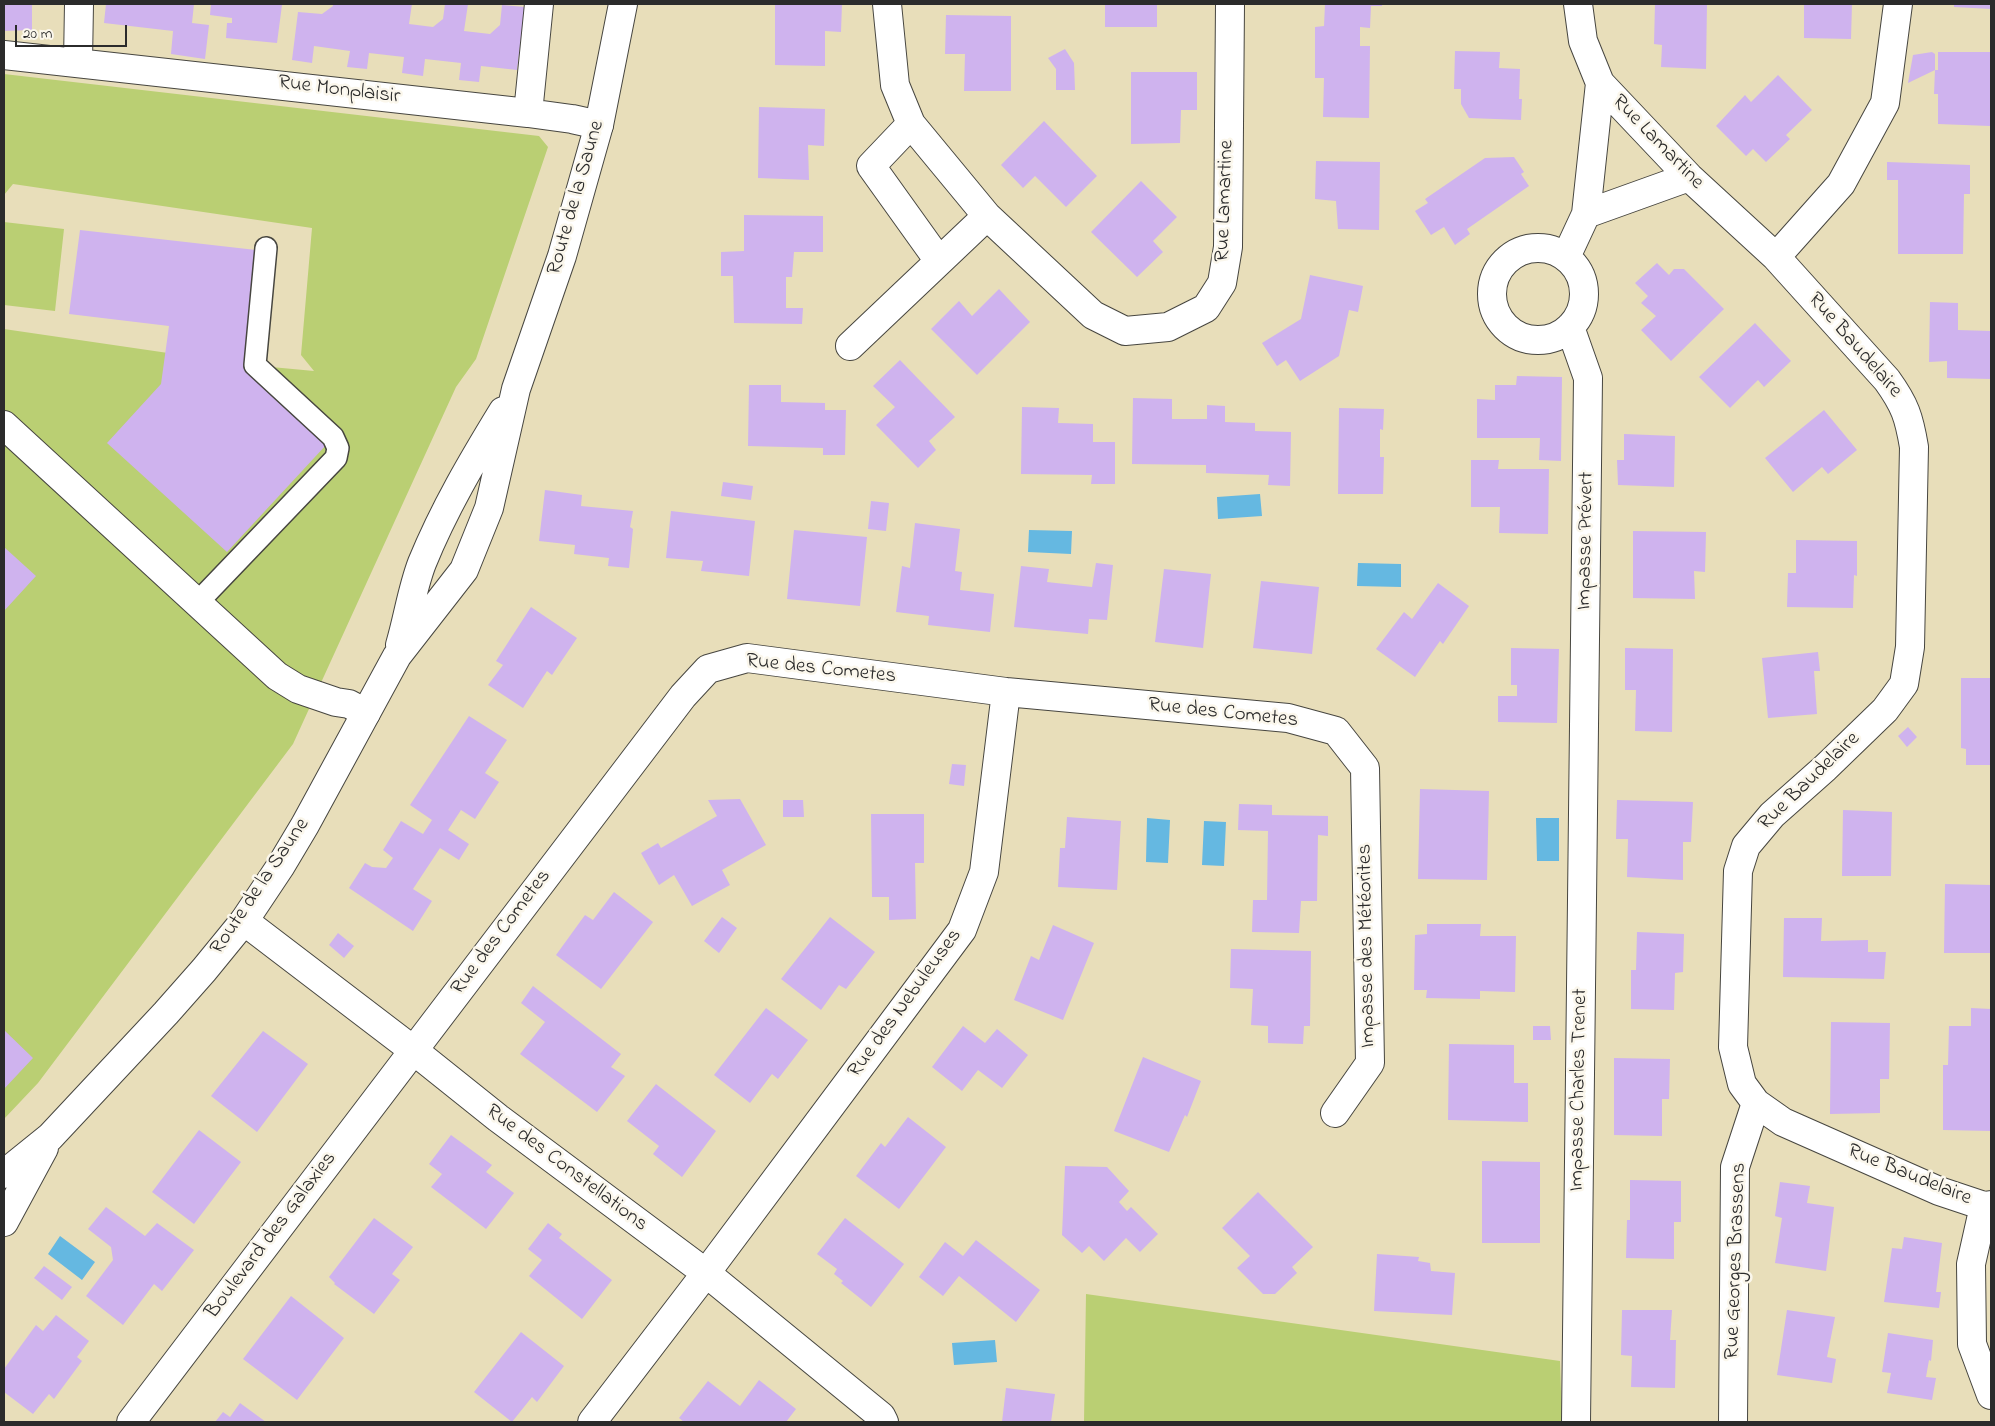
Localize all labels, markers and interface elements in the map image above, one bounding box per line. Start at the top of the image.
scale bar [18,15,130,47]
text: 20 m [23,23,52,45]
street label: Rue Monplaisir [277,71,401,111]
street label: Rue Lamartine [1606,90,1708,196]
street label: Route de la Saune [543,118,611,278]
street label: Rue Lamartine [1211,140,1241,262]
street label: Rue Baudelaire [1801,288,1907,404]
street label: Impasse Prévert [1573,472,1601,610]
street label: Rue des Cometes [745,650,897,690]
street label: Rue des Cometes [1147,694,1299,734]
street label: Rue Baudelaire [1754,727,1866,837]
street label: Route de la Saune [206,814,316,960]
street label: Impasse des Météorites [1354,844,1382,1048]
street label: Rue des Cometes [447,865,557,1001]
street label: Rue des Nebuleuses [844,925,968,1083]
street label: Impasse Charles Trenet [1566,988,1594,1192]
street label: Rue des Constellations [480,1100,652,1238]
street label: Rue Baudelaire [1843,1140,1975,1212]
street label: Boulevard des Galaxies [201,1147,343,1325]
street label: Rue Georges Brassens [1721,1162,1753,1360]

